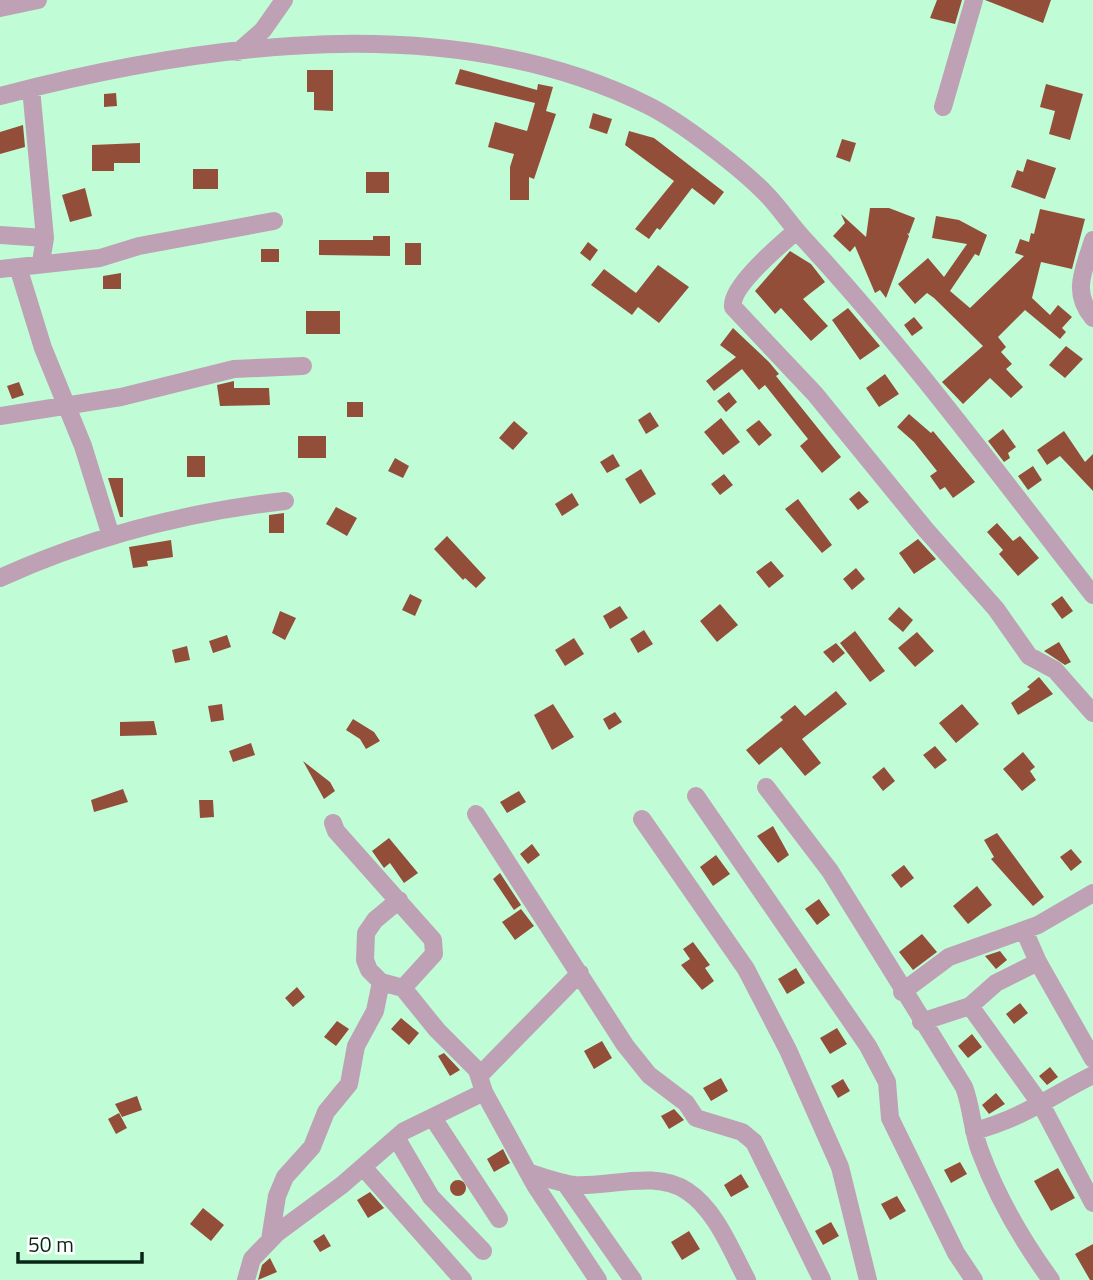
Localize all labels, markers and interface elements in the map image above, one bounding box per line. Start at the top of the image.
scale bar [18,1220,142,1264]
text: 50 m [28,1228,74,1260]

